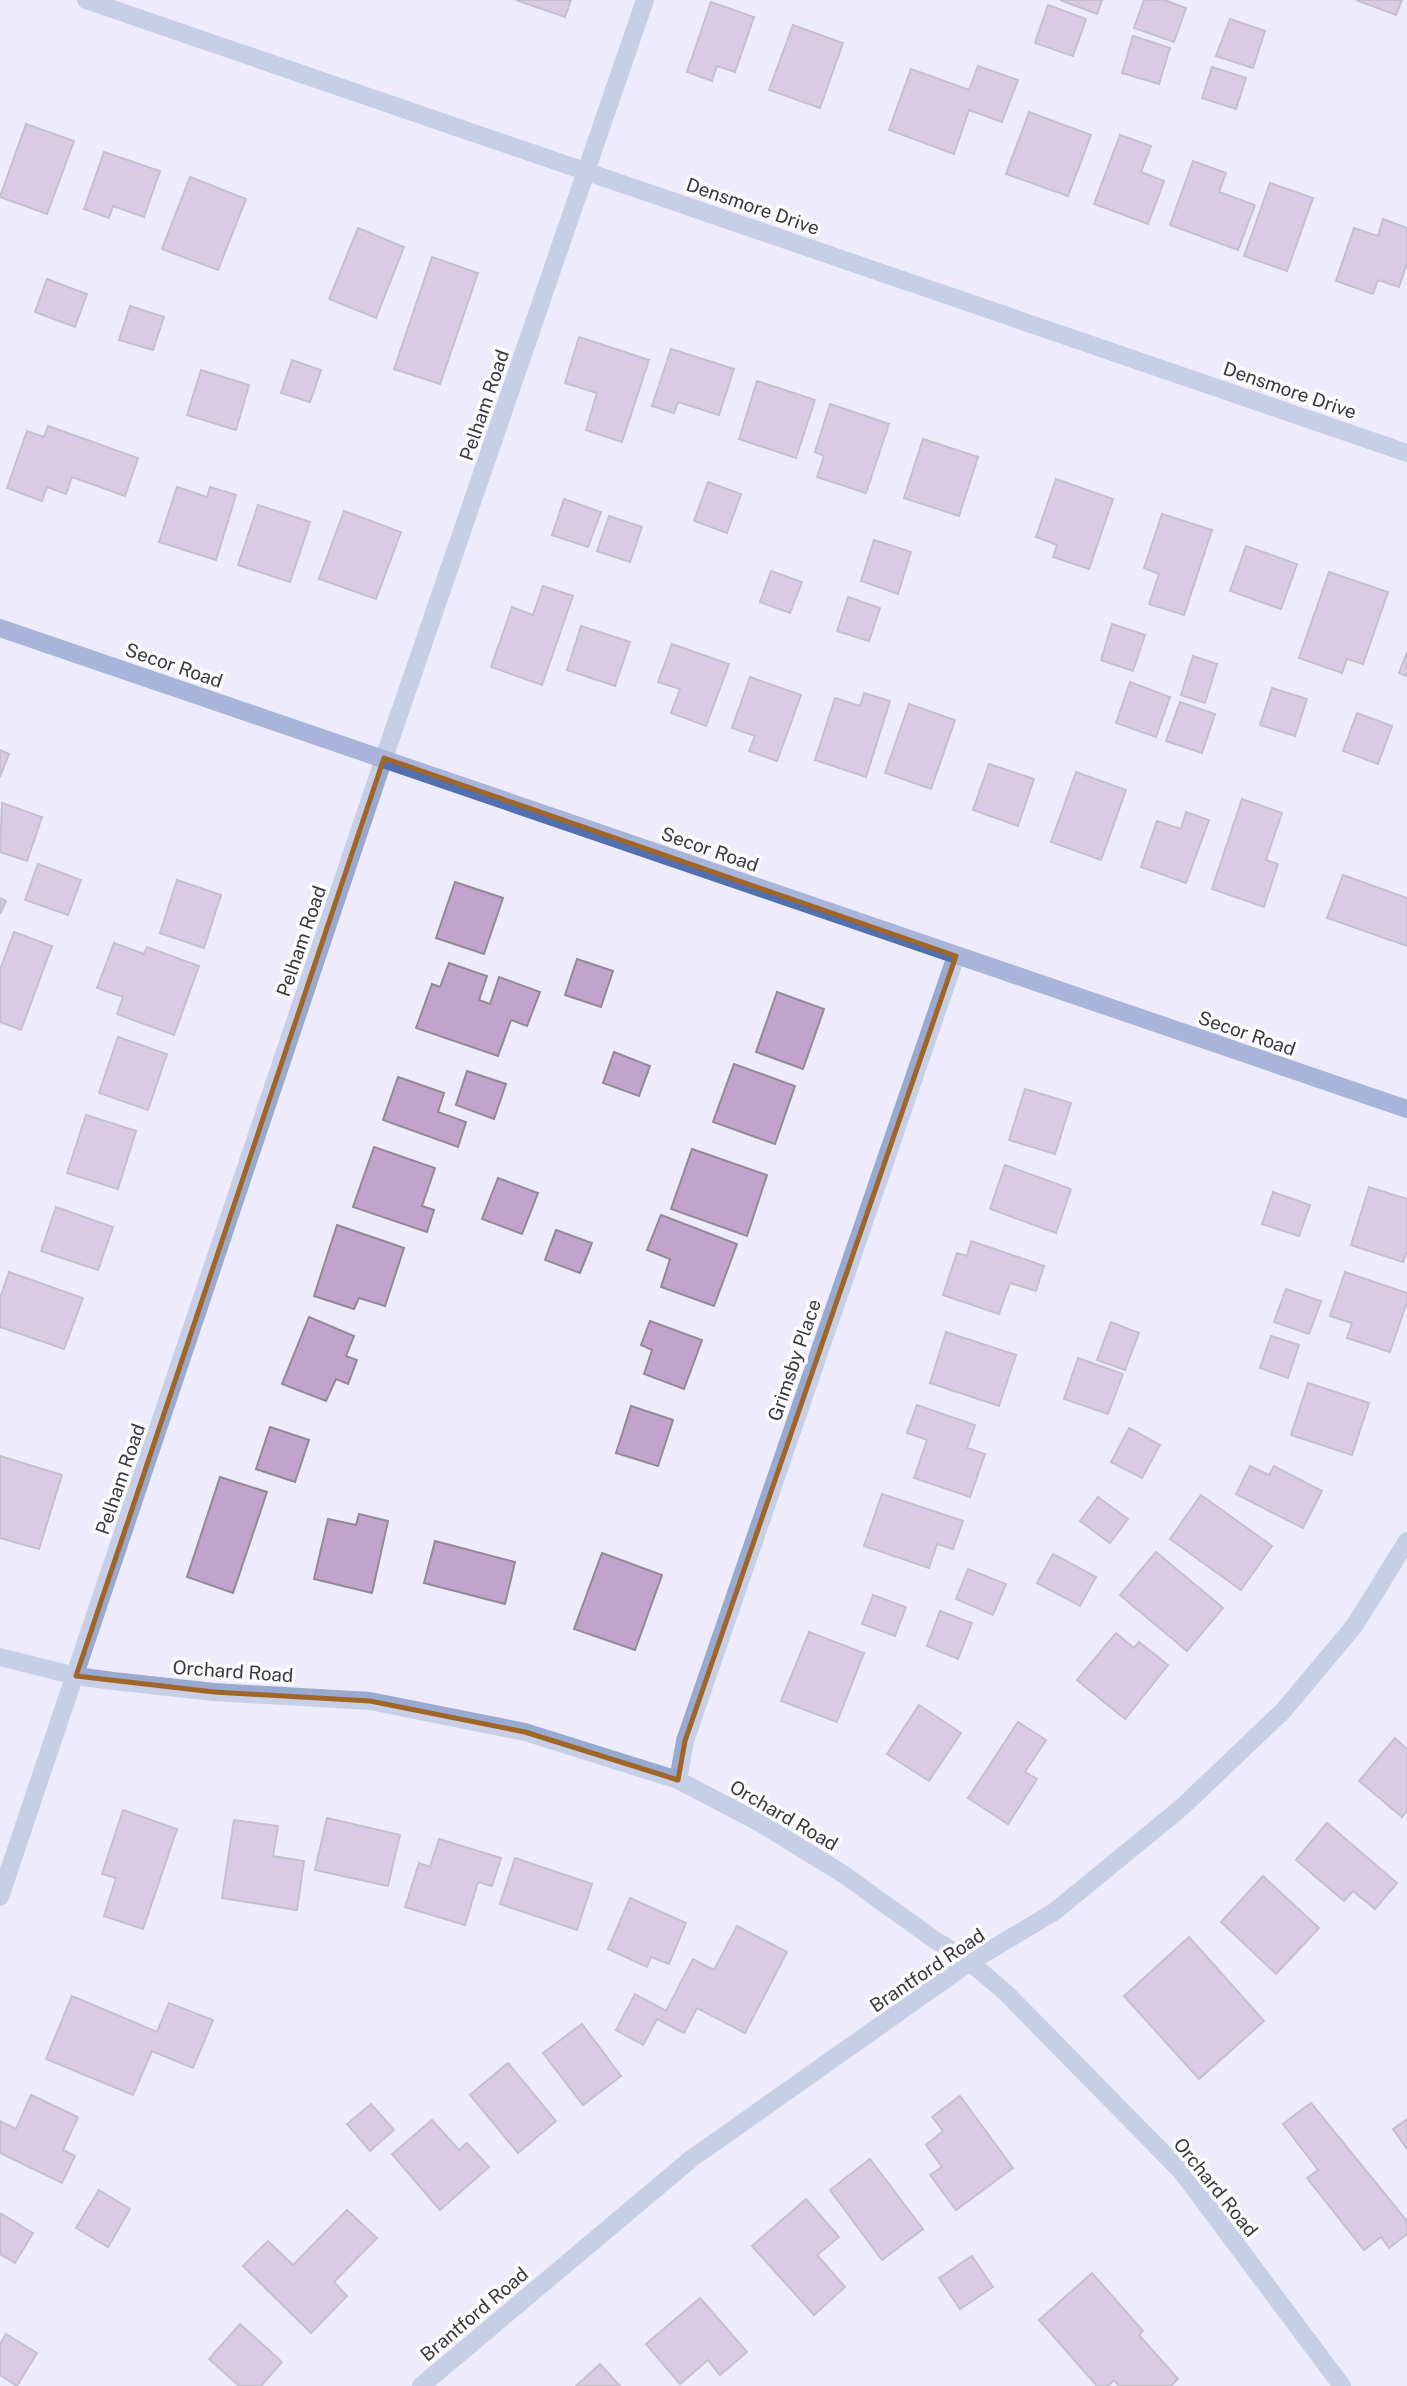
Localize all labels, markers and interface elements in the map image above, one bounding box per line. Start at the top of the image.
street label: Densmore Drive [683,173,823,239]
street label: Pelham Road [455,347,513,463]
street label: Densmore Drive [1220,357,1360,423]
street label: Secor Road [122,638,226,692]
street label: Secor Road [658,822,762,876]
street label: Pelham Road [272,883,330,999]
street label: Secor Road [1195,1006,1299,1060]
street label: Grimsby Place [763,1296,825,1424]
street label: Pelham Road [91,1421,149,1537]
street label: Orchard Road [172,1656,294,1686]
street label: Orchard Road [726,1775,842,1855]
street label: Brantford Road [865,1923,989,2017]
street label: Orchard Road [1169,2133,1263,2241]
street label: Brantford Road [416,2263,532,2365]

